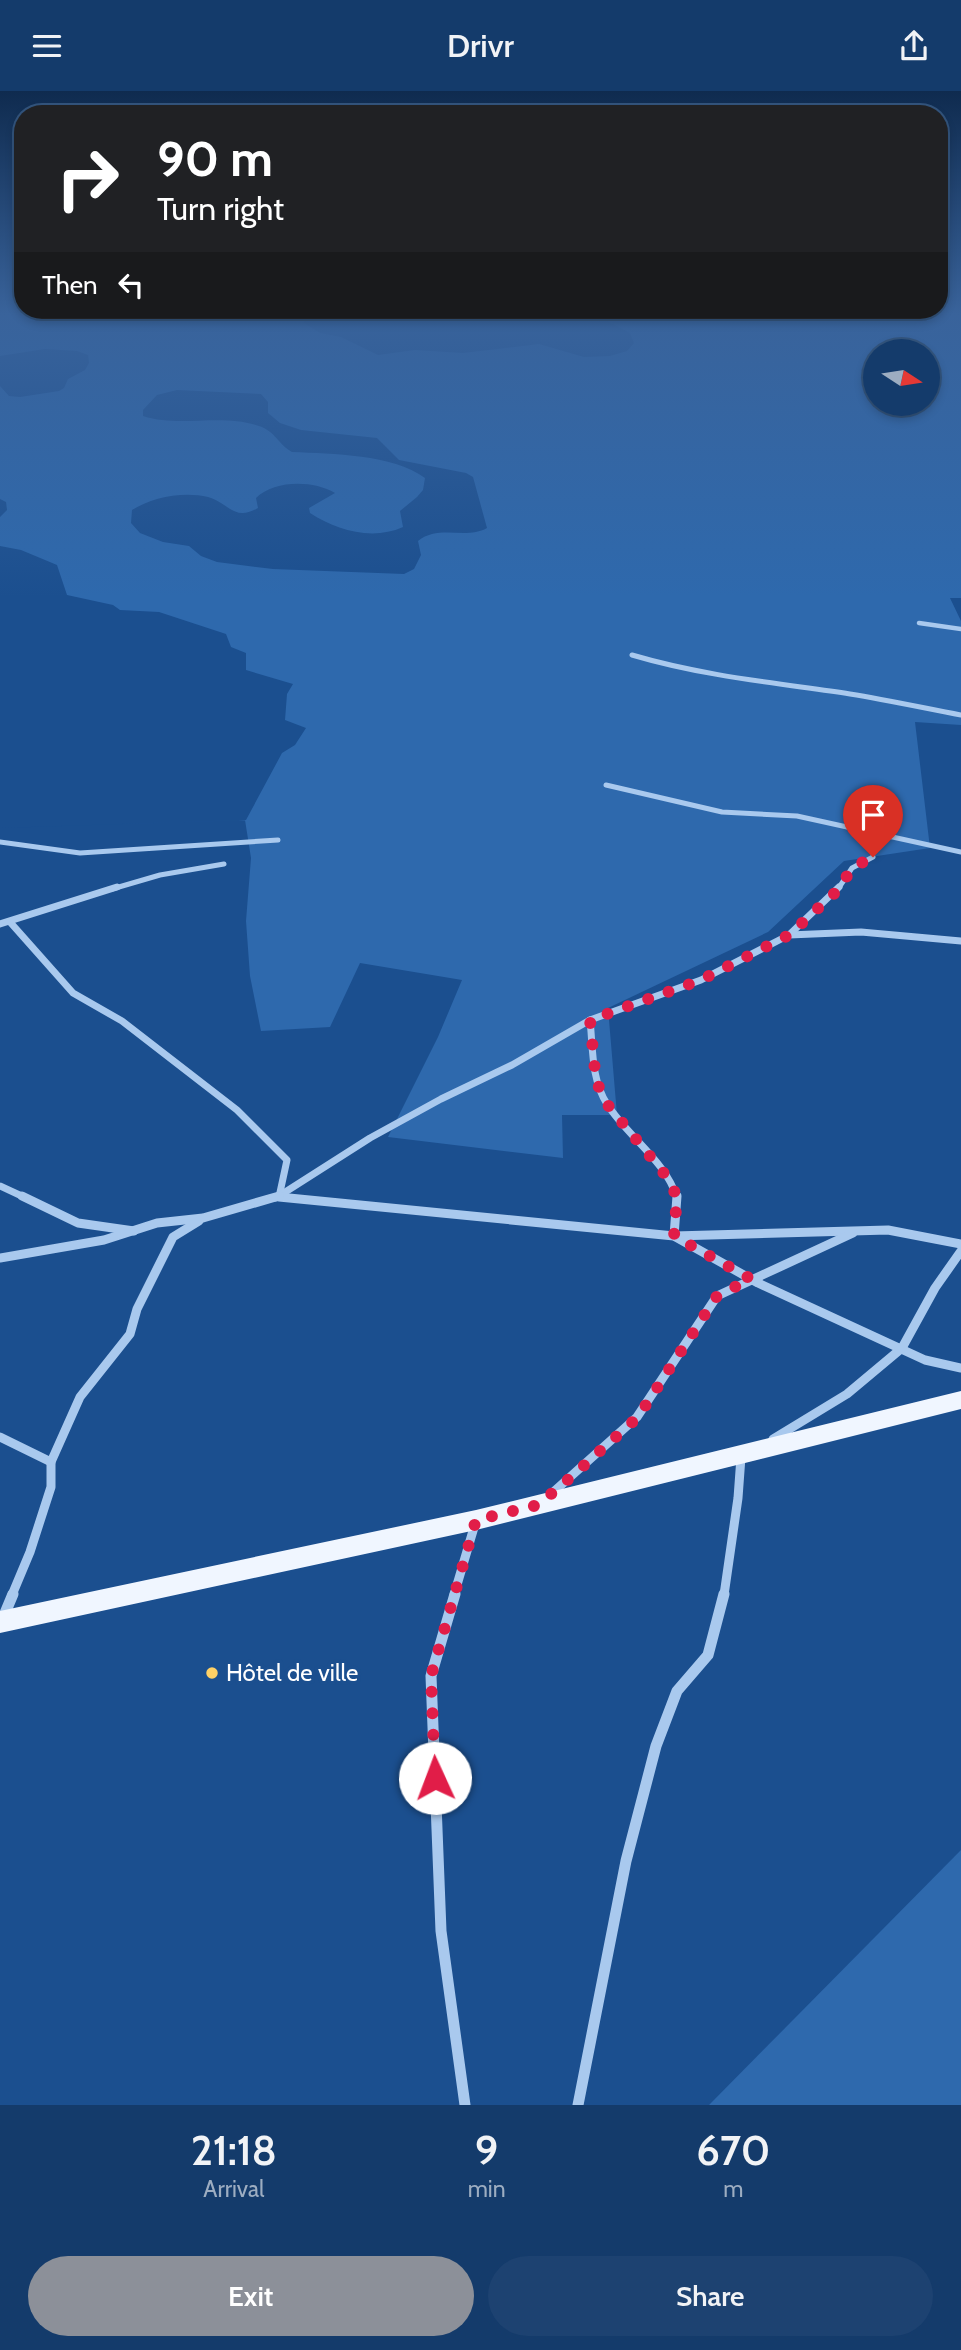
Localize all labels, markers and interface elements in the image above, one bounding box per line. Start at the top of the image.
text: Drivr [447,26,514,65]
icon: menu [28,27,66,65]
icon: share [895,27,933,65]
text: 90 m [157,129,273,188]
icon: right [42,133,133,224]
text: Turn right [157,189,284,228]
icon: left [112,266,150,304]
text: Then [42,269,98,301]
north arrow [863,339,940,417]
map controls [863,339,940,416]
pin [843,785,903,857]
icon: arrive [854,796,892,834]
place label: Hôtel de ville [226,1658,358,1687]
marker: Hôtel de ville [204,1665,220,1681]
position arrow [398,1741,472,1815]
text: 21:18 [191,2124,277,2176]
text: 9 [475,2124,498,2176]
text: 670 [696,2124,770,2176]
text: Arrival [203,2175,264,2203]
text: min [468,2175,506,2203]
text: m [723,2175,743,2203]
button: Exit [28,2256,474,2336]
button: Share [488,2256,933,2336]

